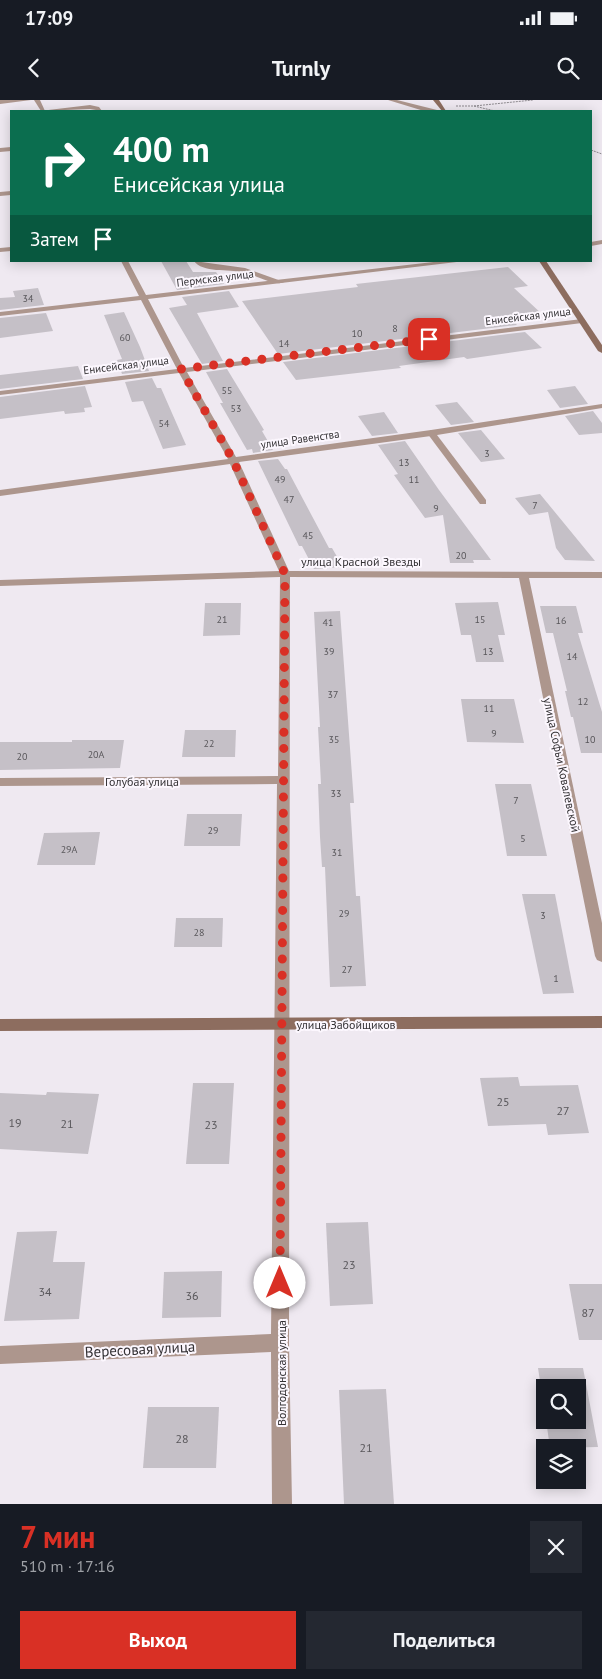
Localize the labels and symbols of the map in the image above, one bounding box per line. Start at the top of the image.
street label: Пермская улица [176,266,254,290]
house number: 34 [23,292,34,305]
street label: Енисейская улица [484,304,572,328]
pin [408,318,450,360]
house number: 8 [392,322,398,335]
house number: 10 [352,327,363,340]
house number: 60 [120,331,131,344]
house number: 14 [279,337,290,350]
street label: Енисейская улица [82,353,170,377]
house number: 55 [222,384,232,397]
house number: 53 [231,402,241,415]
house number: 54 [159,417,170,430]
street label: улица Равенства [260,427,340,451]
house number: 3 [484,447,490,460]
house number: 13 [399,456,409,469]
house number: 49 [275,473,285,486]
house number: 11 [409,473,419,486]
house number: 47 [284,493,294,506]
house number: 7 [532,499,538,512]
house number: 9 [433,502,439,515]
house number: 45 [303,529,313,542]
house number: 20 [456,549,467,562]
street label: улица Красной Звезды [301,554,421,569]
house number: 21 [217,613,227,626]
house number: 15 [475,613,485,626]
house number: 16 [556,614,566,627]
house number: 41 [323,616,333,629]
house number: 39 [324,645,334,658]
house number: 13 [483,645,493,658]
house number: 14 [567,650,578,663]
house number: 37 [328,688,338,701]
house number: 12 [578,695,588,708]
street label: улица Софьи Ковалевской [540,696,584,834]
house number: 11 [484,702,494,715]
house number: 9 [491,727,497,740]
house number: 35 [329,733,339,746]
house number: 10 [585,733,596,746]
house number: 22 [204,737,214,750]
house number: 20А [88,748,105,761]
house number: 20 [17,750,28,763]
street label: Голубая улица [105,774,179,789]
house number: 33 [331,787,341,800]
house number: 7 [513,794,519,807]
house number: 29 [208,824,218,837]
house number: 5 [520,832,526,845]
house number: 29А [61,843,78,856]
house number: 31 [332,846,342,859]
house number: 29 [339,907,349,920]
house number: 3 [540,909,546,922]
house number: 28 [194,926,204,939]
house number: 27 [342,963,352,976]
house number: 1 [553,972,559,985]
street label: улица Забойщиков [296,1017,396,1032]
house number: 25 [496,1094,510,1109]
house number: 27 [556,1103,570,1118]
house number: 19 [8,1115,22,1130]
house number: 21 [60,1116,74,1131]
house number: 23 [204,1117,218,1132]
position arrow [253,1256,305,1308]
house number: 23 [342,1257,356,1272]
house number: 34 [38,1284,52,1299]
house number: 36 [185,1288,199,1303]
house number: 87 [581,1305,595,1320]
street label: Волгодонская улица [274,1320,289,1426]
street label: Вересовая улица [84,1337,196,1361]
house number: 28 [175,1431,189,1446]
house number: 21 [359,1440,373,1455]

